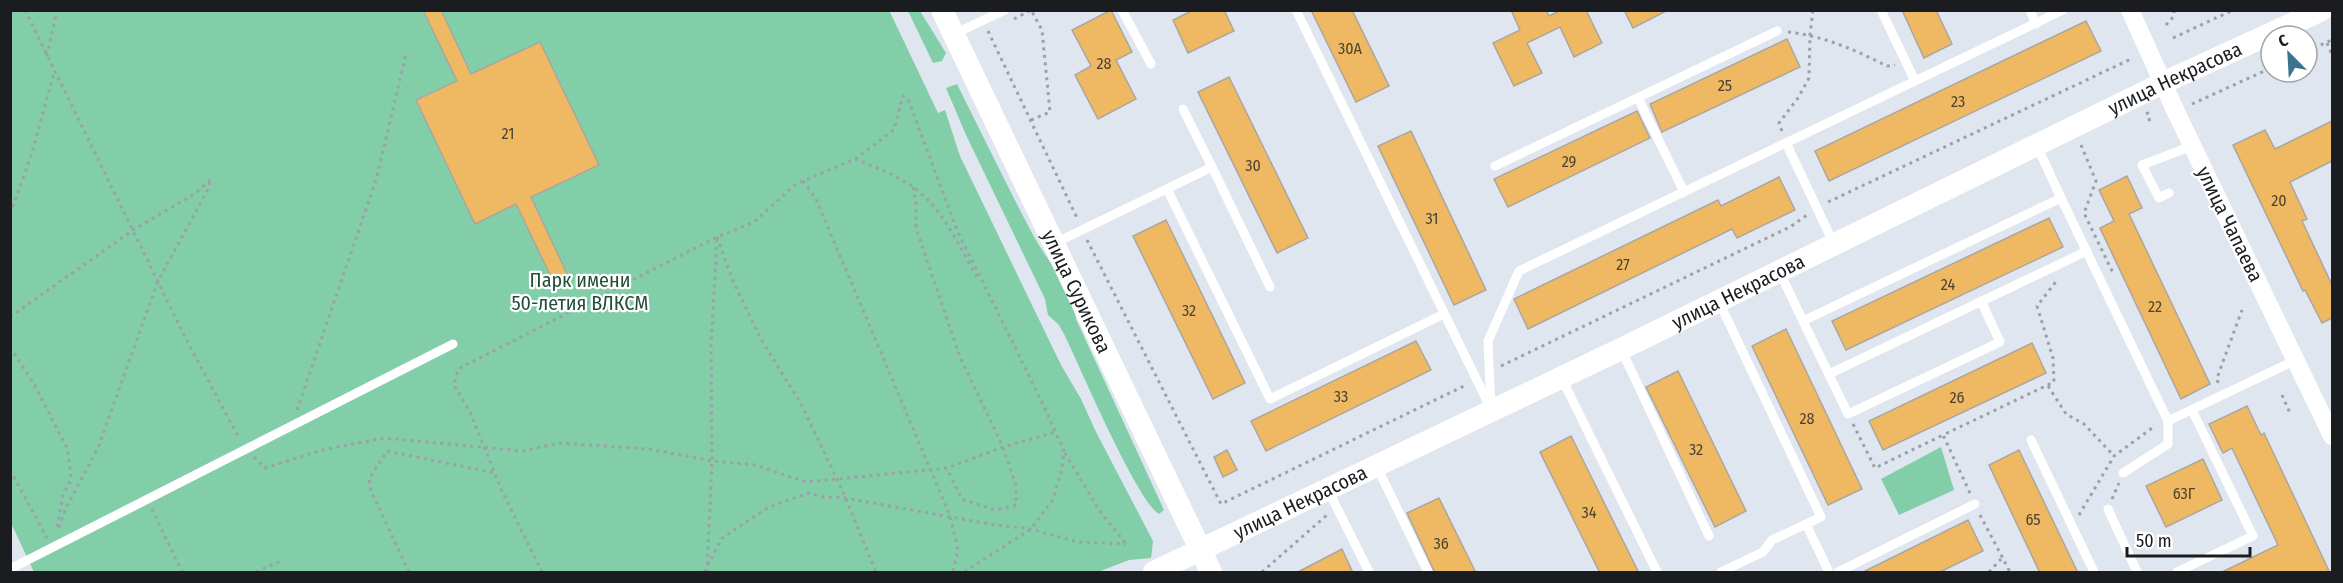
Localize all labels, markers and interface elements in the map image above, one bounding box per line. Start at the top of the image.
north arrow [2259,24,2319,84]
text: С [2275,30,2291,51]
street label: улица Некрасова [2104,37,2245,120]
house number: 30А [1338,39,1363,58]
house number: 28 [1096,54,1112,73]
house number: 25 [1718,76,1732,95]
house number: 23 [1951,92,1965,111]
house number: 21 [502,124,514,143]
house number: 29 [1562,152,1577,171]
house number: 30 [1245,156,1261,175]
street label: улица Чапаева [2192,162,2268,286]
house number: 20 [2271,191,2287,210]
house number: 31 [1425,209,1439,228]
street label: улица Сурикова [1037,226,1116,357]
street label: улица Некрасова [1668,249,1808,334]
house number: 27 [1616,255,1630,274]
park label: Парк имени 50-летия ВЛКСМ [511,268,649,315]
house number: 24 [1941,275,1955,294]
house number: 22 [2148,297,2162,316]
house number: 32 [1182,301,1196,320]
house number: 33 [1334,387,1348,406]
house number: 26 [1950,388,1965,407]
house number: 28 [1799,409,1815,428]
house number: 32 [1689,440,1703,459]
street label: улица Некрасова [1230,460,1371,544]
house number: 63Г [2173,484,2196,503]
house number: 34 [1582,503,1597,522]
house number: 65 [2025,510,2041,529]
scale bar [2127,520,2250,558]
text: 50 m [2136,530,2172,552]
house number: 36 [1433,534,1449,553]

